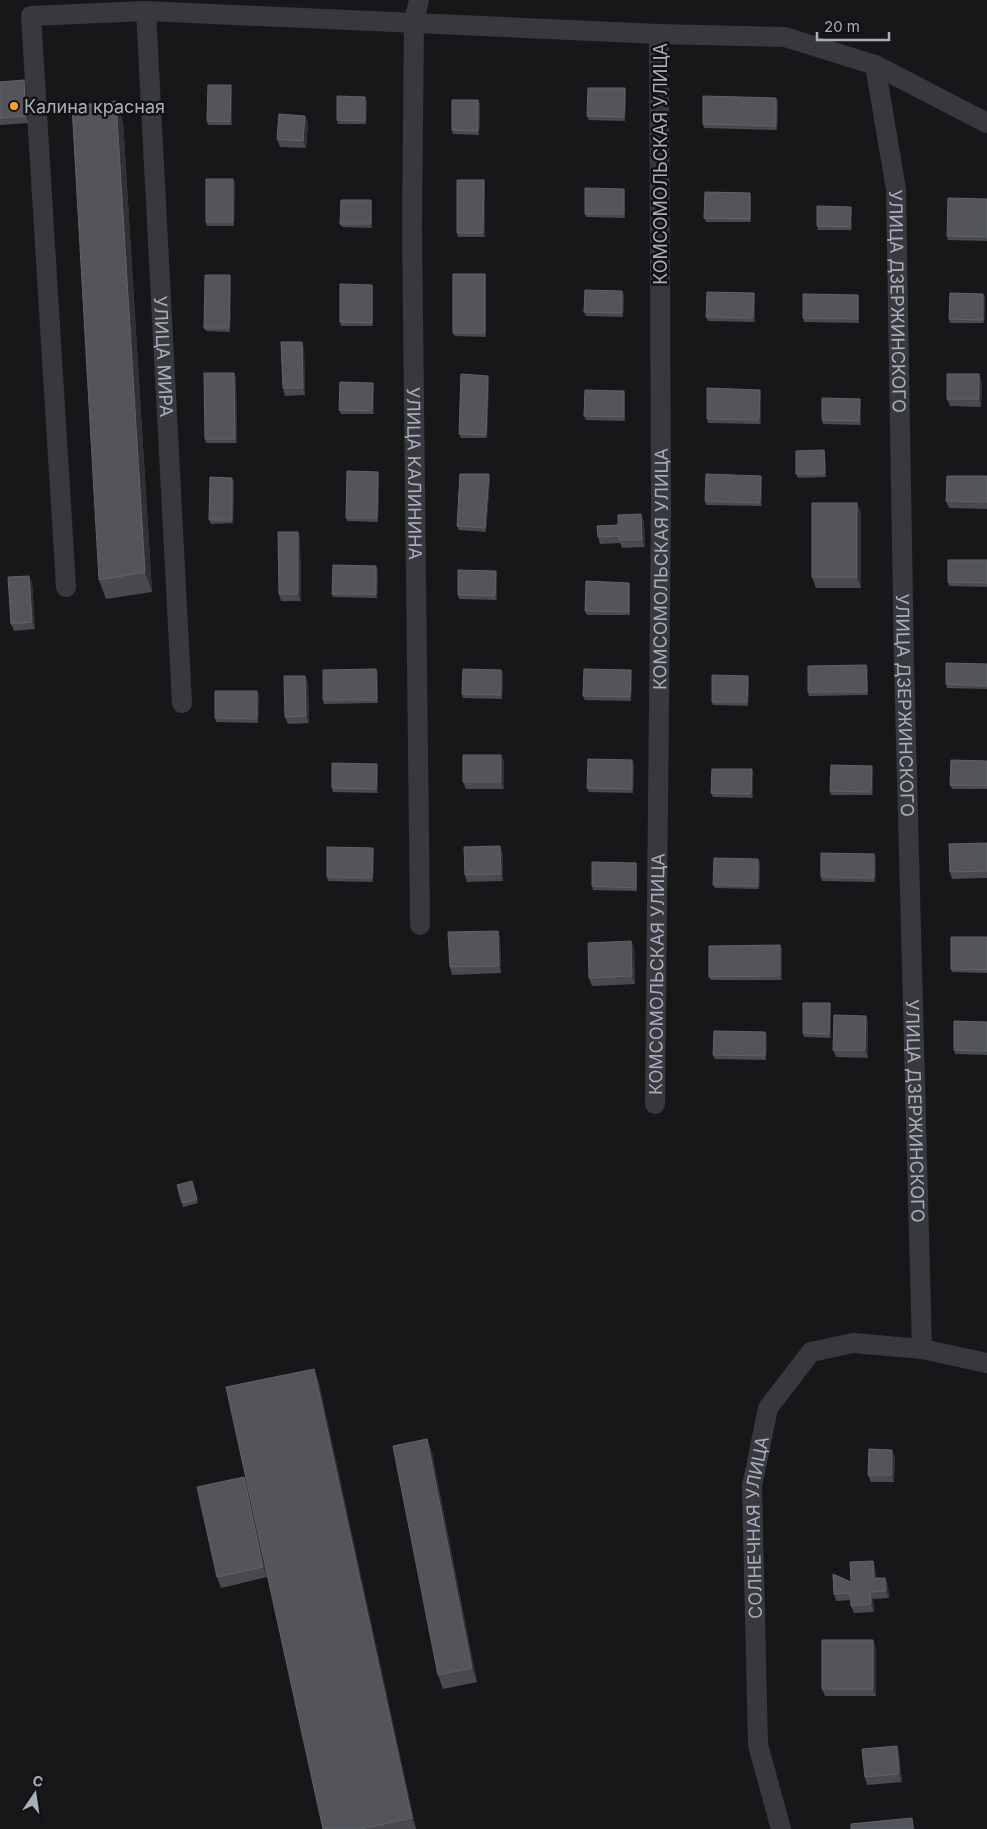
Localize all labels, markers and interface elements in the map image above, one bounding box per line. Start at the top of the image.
scale bar [817,10,890,42]
text: 20 m [824,17,860,36]
street label: КОМСОМОЛЬСКАЯ УЛИЦА [650,43,671,285]
place label: Калина красная [24,96,165,117]
marker: Калина красная [8,100,20,112]
street label: УЛИЦА ДЗЕРЖИНСКОГО [886,189,910,413]
street label: УЛИЦА МИРА [150,295,178,418]
street label: УЛИЦА КАЛИНИНА [403,387,426,560]
street label: КОМСОМОЛЬСКАЯ УЛИЦА [649,448,672,690]
street label: УЛИЦА ДЗЕРЖИНСКОГО [892,593,919,817]
street label: КОМСОМОЛЬСКАЯ УЛИЦА [645,853,668,1095]
street label: УЛИЦА ДЗЕРЖИНСКОГО [902,999,929,1223]
street label: СОЛНЕЧНАЯ УЛИЦА [741,1434,772,1619]
north arrow [10,1769,60,1819]
text: С [31,1771,45,1790]

